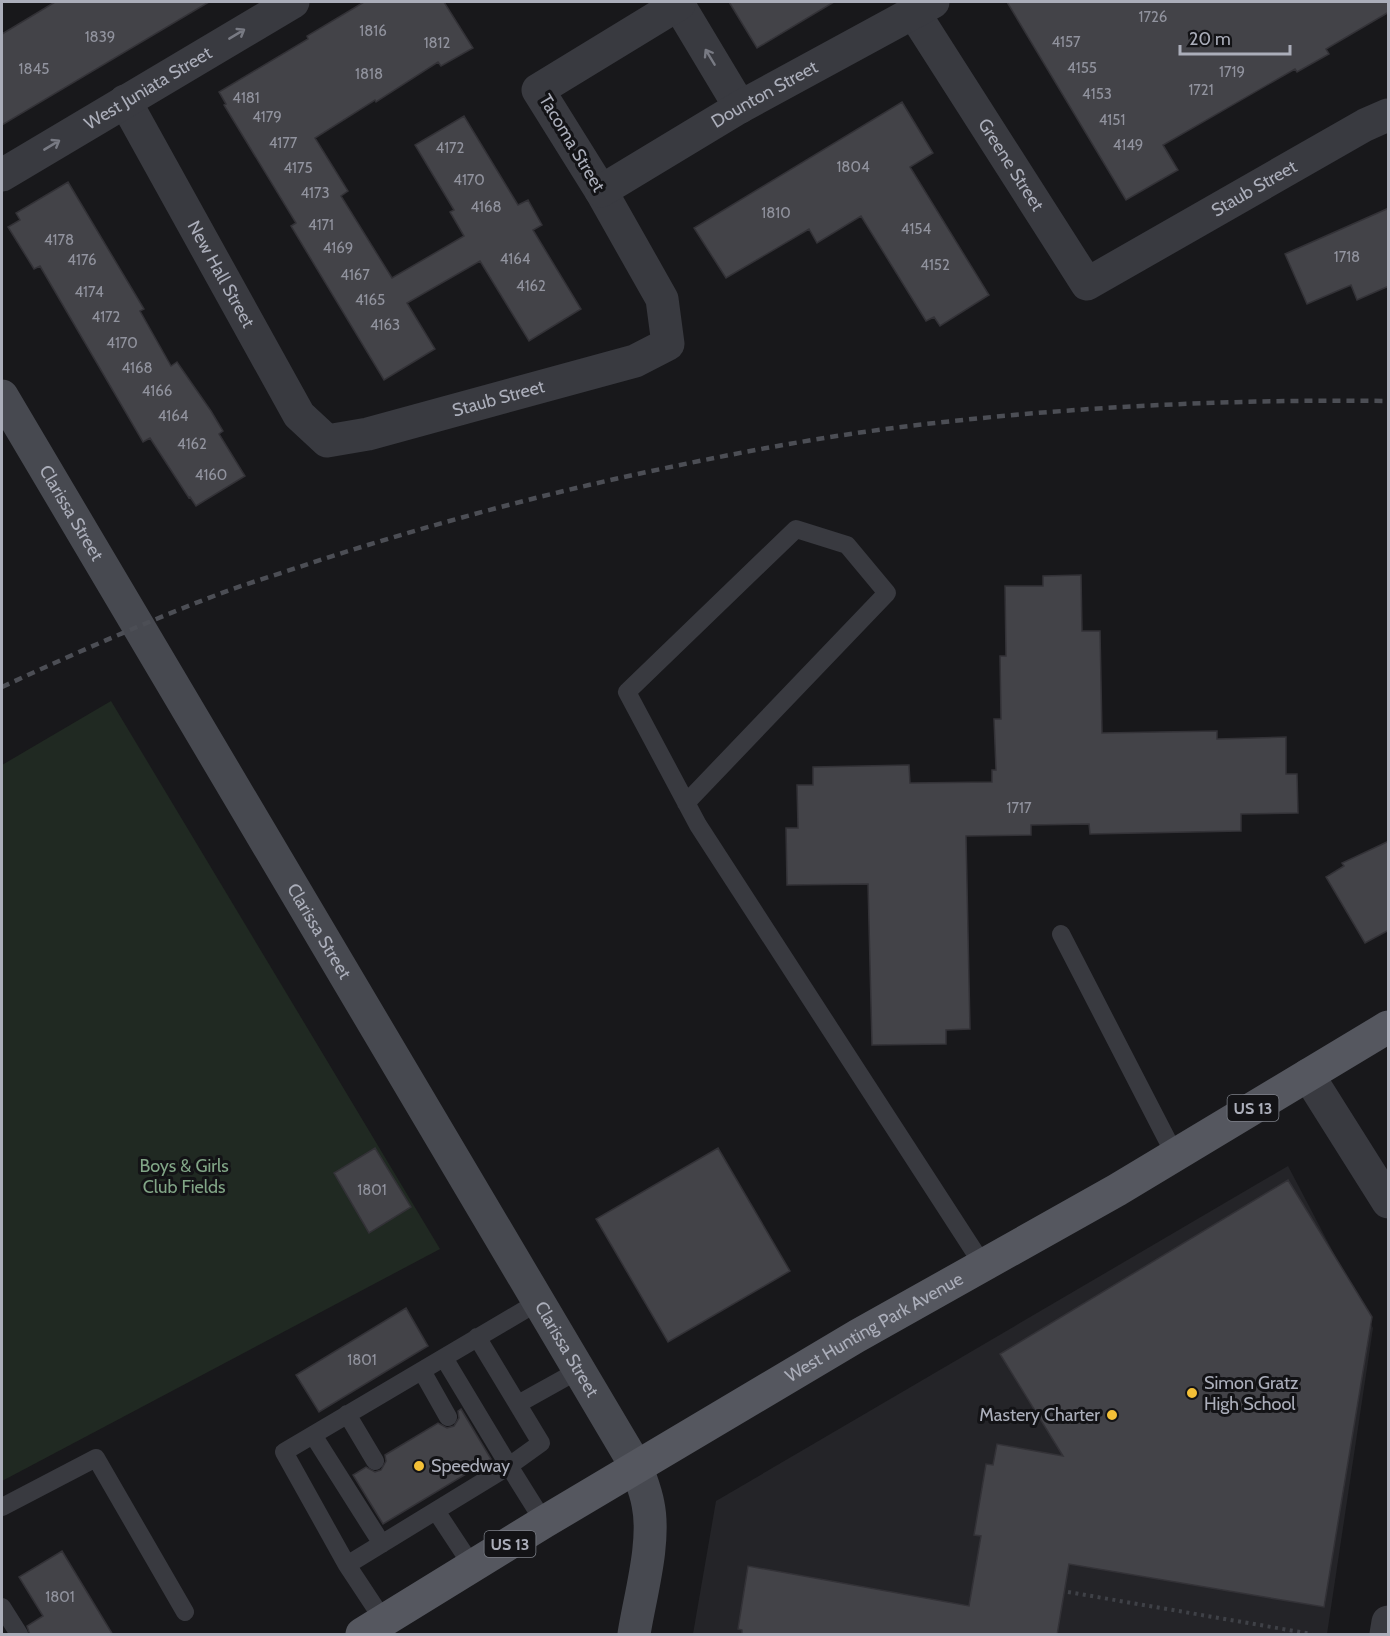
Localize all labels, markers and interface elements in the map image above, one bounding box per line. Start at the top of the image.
house number: 1726 [1139,8,1167,26]
scale bar [1180,18,1290,56]
house number: 1816 [359,22,387,40]
house number: 1839 [85,28,115,46]
one-way arrow [228,28,245,40]
text: 20 m [1189,28,1231,50]
house number: 4157 [1051,33,1081,51]
house number: 1812 [424,34,451,52]
street label: West Juniata Street [80,42,216,134]
one-way arrow [704,49,716,66]
street label: Dounton Street [707,56,822,133]
house number: 4155 [1067,59,1097,77]
house number: 1845 [19,60,49,78]
house number: 1719 [1219,63,1245,81]
house number: 1818 [355,65,383,83]
house number: 1721 [1188,81,1214,99]
house number: 4153 [1082,85,1112,103]
house number: 4181 [232,89,260,107]
street label: Tacoma Street [534,90,610,196]
house number: 4179 [252,108,282,126]
house number: 4151 [1099,111,1125,129]
street label: Greene Street [973,114,1049,215]
house number: 4177 [269,134,298,152]
house number: 4149 [1113,136,1143,154]
one-way arrow [43,139,60,151]
house number: 4172 [436,139,465,157]
street label: Staub Street [1207,155,1301,222]
house number: 1804 [836,158,870,176]
house number: 4175 [283,159,313,177]
house number: 4170 [453,171,485,189]
house number: 4173 [300,184,330,202]
house number: 4168 [470,198,502,216]
house number: 1810 [761,204,791,222]
house number: 4171 [308,216,334,234]
street label: New Hall Street [183,217,259,331]
house number: 4154 [901,220,931,238]
house number: 4178 [44,231,74,249]
house number: 4169 [323,239,353,257]
house number: 1718 [1334,248,1360,266]
house number: 4164 [500,250,531,268]
house number: 4176 [67,251,97,269]
house number: 4152 [920,256,950,274]
house number: 4167 [340,266,370,284]
house number: 4162 [516,277,546,295]
house number: 4174 [74,283,104,301]
house number: 4165 [355,291,385,309]
house number: 4172 [92,308,121,326]
house number: 4163 [370,316,400,334]
house number: 4170 [106,334,138,352]
house number: 4168 [121,359,153,377]
street label: Staub Street [450,375,547,421]
house number: 4166 [142,382,172,400]
house number: 4164 [158,407,189,425]
house number: 4162 [177,435,207,453]
street label: Clarissa Street [34,461,108,565]
house number: 4160 [195,466,227,484]
house number: 1717 [1007,799,1032,817]
street label: Clarissa Street [282,879,356,983]
road number: US 13 [1228,1095,1278,1121]
park label: Boys & Girls Club Fields [139,1155,229,1198]
house number: 1801 [357,1181,387,1199]
street label: West Hunting Park Avenue [781,1268,967,1387]
street label: Clarissa Street [530,1297,604,1401]
house number: 1801 [347,1351,377,1369]
place label: Simon Gratz High School [1204,1372,1299,1415]
marker: Simon Gratz High School [1185,1386,1199,1400]
place label: Mastery Charter [979,1404,1100,1426]
marker: Mastery Charter [1105,1408,1119,1422]
place label: Speedway [431,1455,510,1477]
marker: Speedway [412,1459,426,1473]
road number: US 13 [484,1531,536,1557]
house number: 1801 [45,1588,75,1606]

